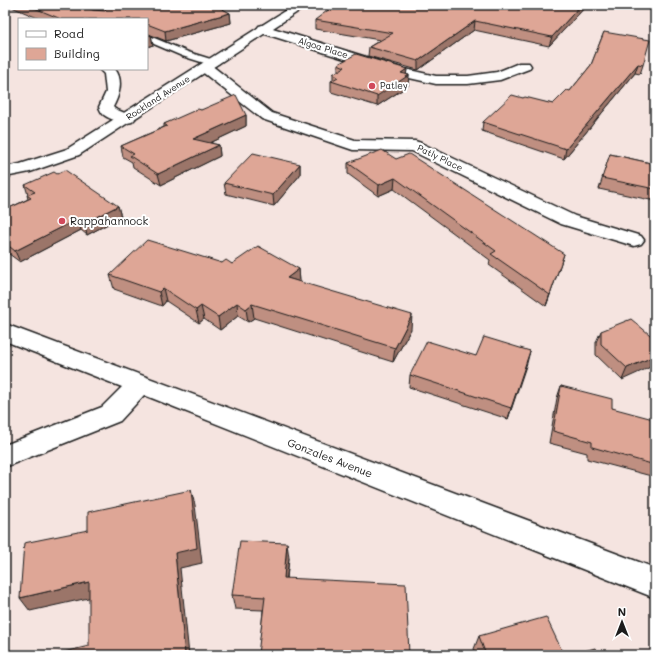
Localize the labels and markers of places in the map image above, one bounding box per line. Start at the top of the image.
place label: Patley [380,80,408,91]
marker: Patley [367,81,377,91]
place label: Rappahannock [70,213,149,228]
marker: Rappahannock [57,216,67,226]

